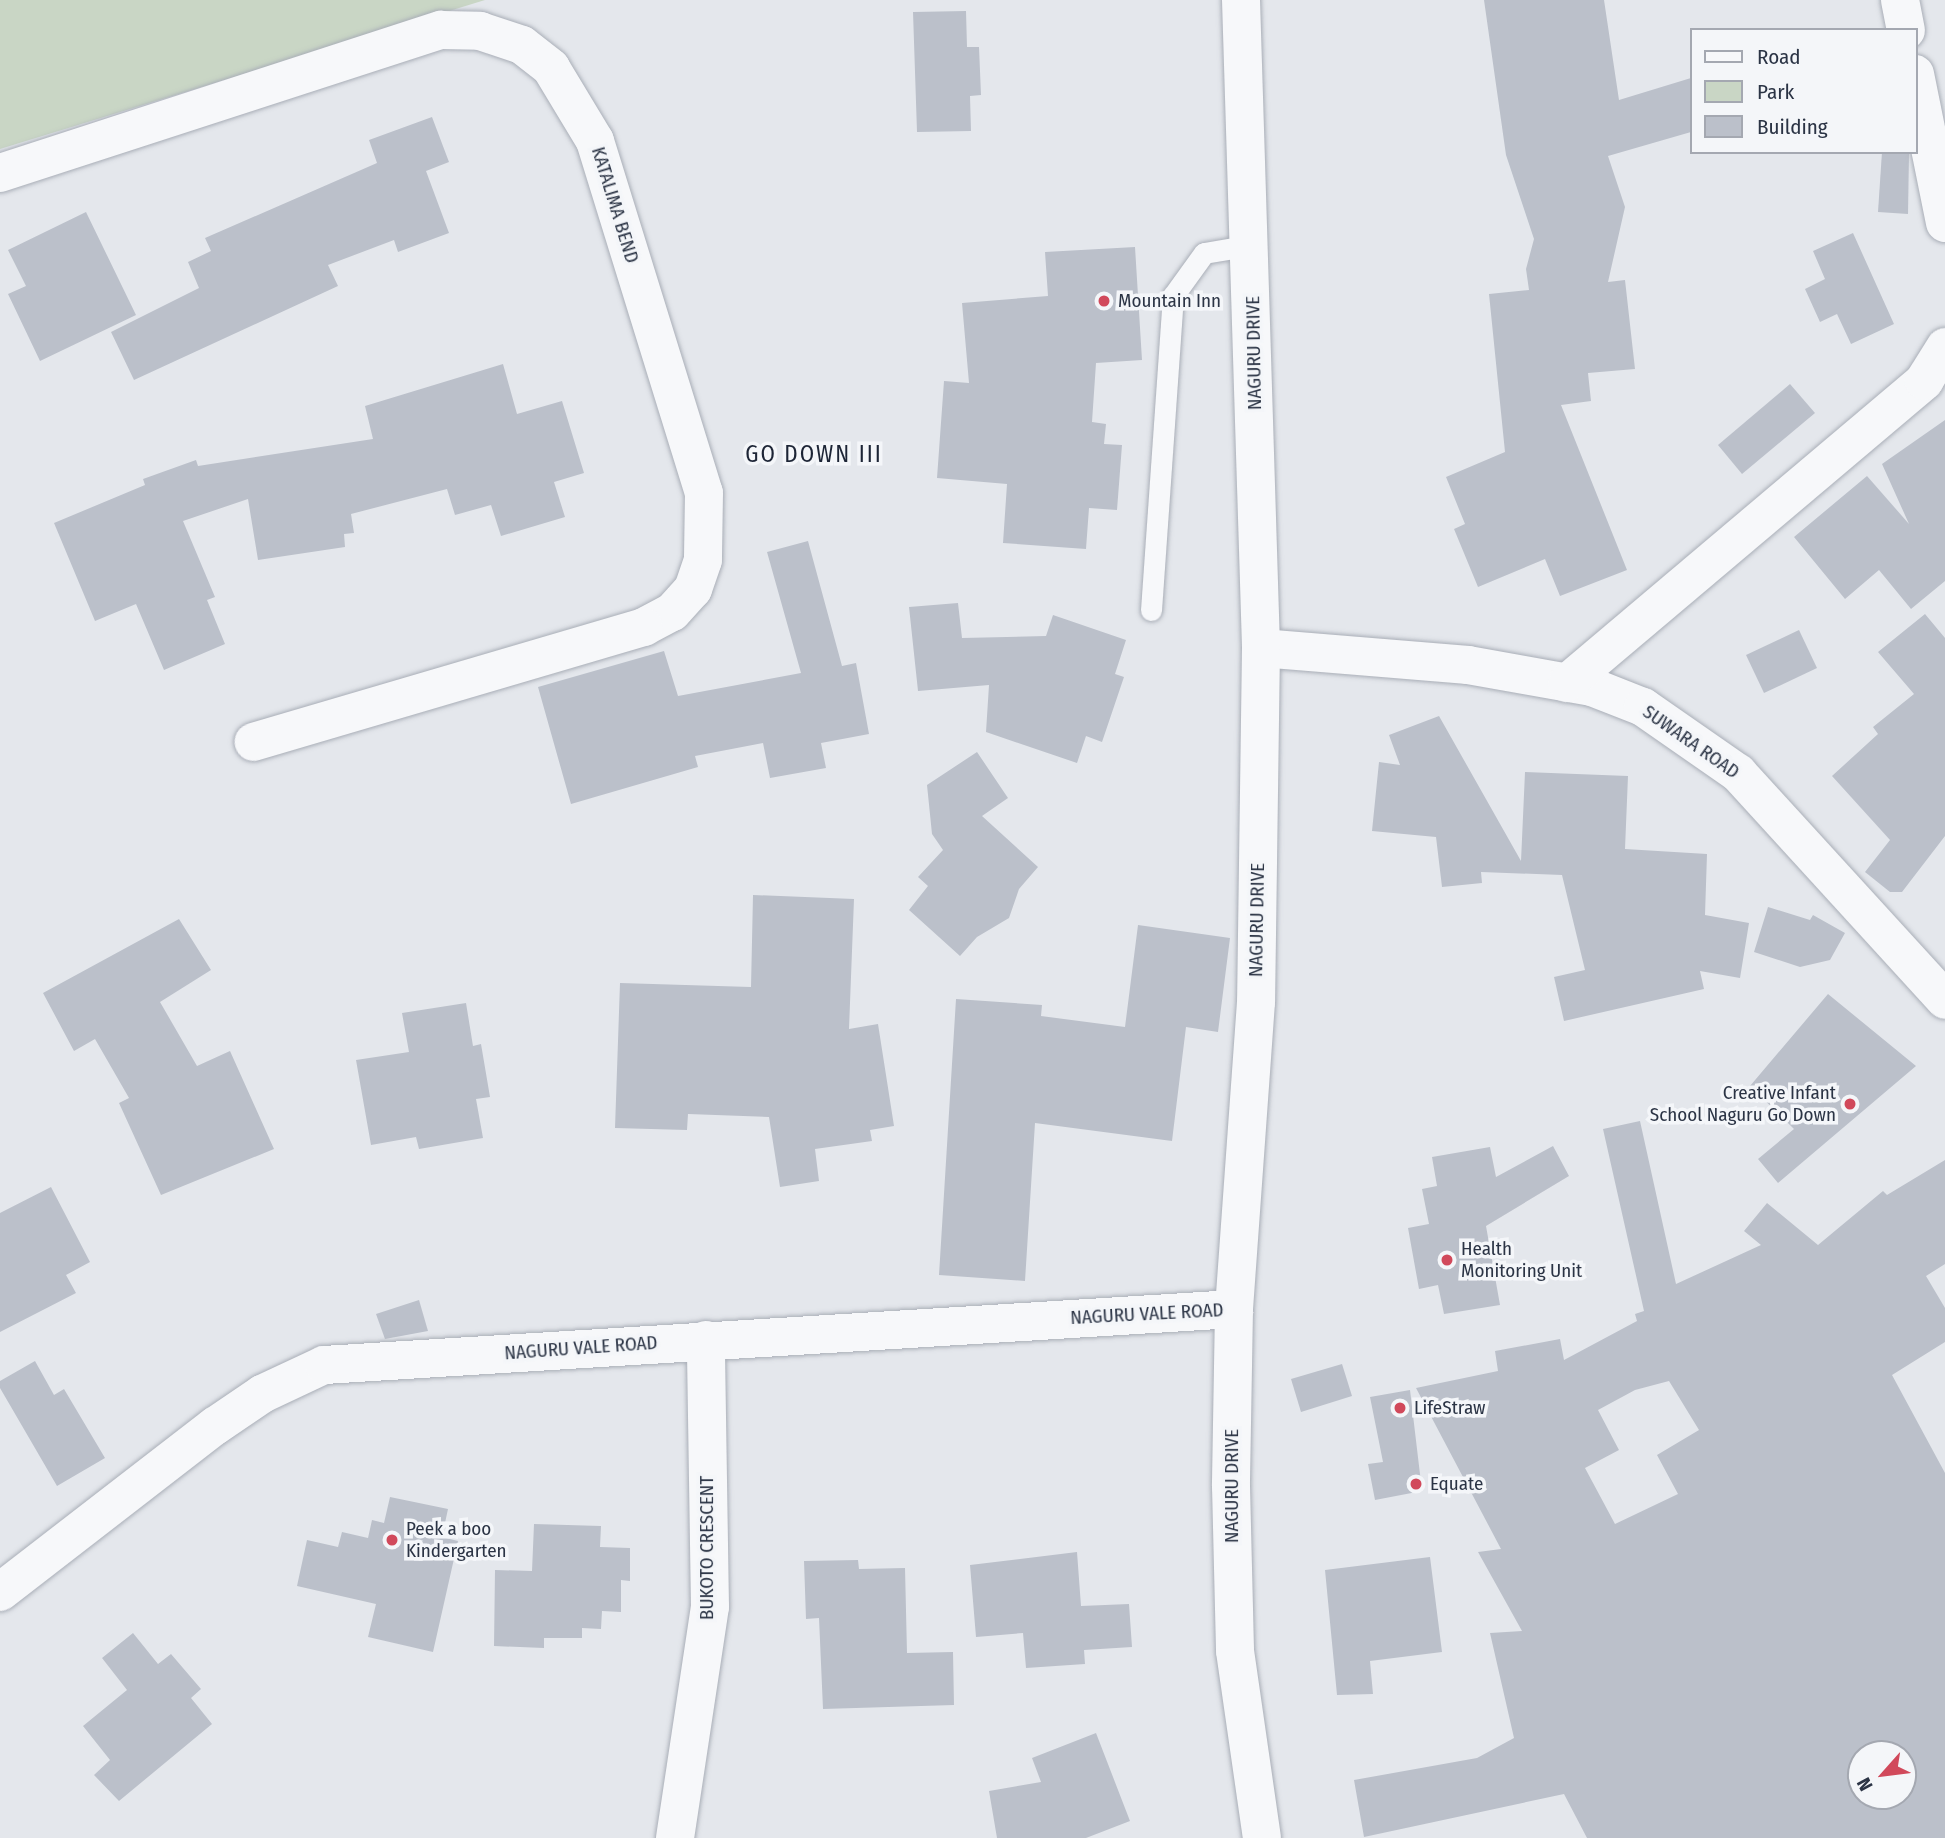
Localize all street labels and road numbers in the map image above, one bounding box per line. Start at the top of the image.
street label: KATALIMA BEND [587,144,643,266]
street label: NAGURU DRIVE [1242,296,1266,410]
street label: SUWARA ROAD [1638,700,1744,784]
street label: NAGURU DRIVE [1245,863,1269,977]
street label: NAGURU VALE ROAD [1070,1299,1224,1329]
street label: NAGURU VALE ROAD [504,1331,658,1365]
street label: NAGURU DRIVE [1221,1429,1243,1543]
street label: BUKOTO CRESCENT [696,1476,718,1620]

